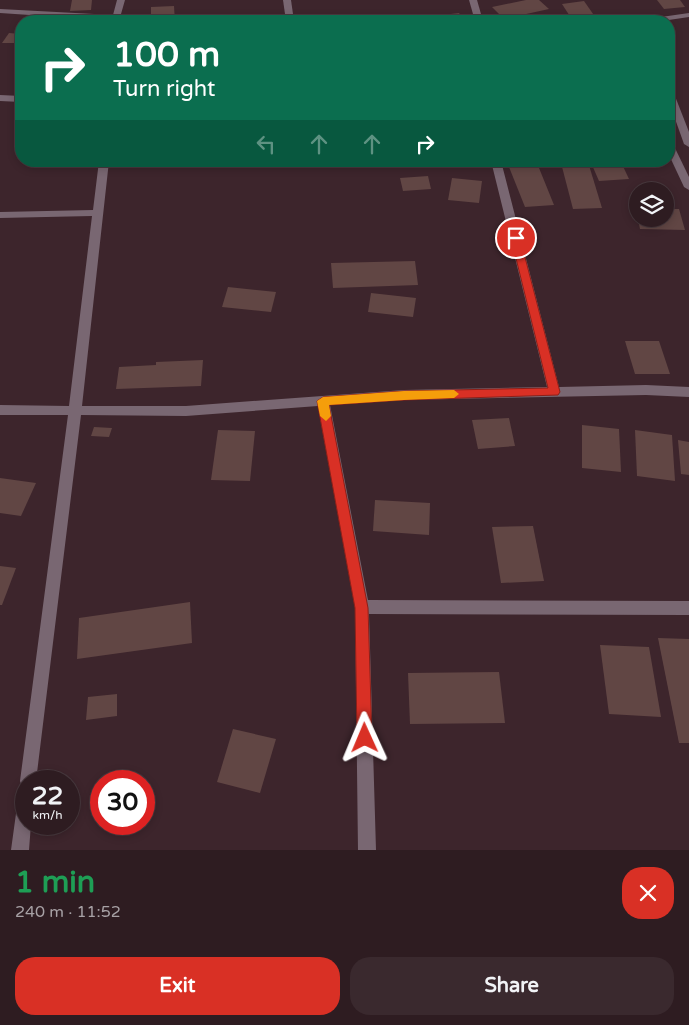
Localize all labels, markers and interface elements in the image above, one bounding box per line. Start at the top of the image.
text: 100 m [113,34,220,76]
icon: right [30,35,95,100]
text: Turn right [113,76,215,102]
icon: left [252,130,280,158]
icon: ahead [305,130,333,158]
icon: ahead [358,130,386,158]
icon: right [411,130,439,158]
map controls [629,182,674,227]
button: layers [629,182,674,227]
pin [495,217,537,259]
icon: arrive [502,224,530,252]
position arrow [338,711,390,763]
speed limit sign: 30 [90,770,155,835]
text: 22 [32,781,63,811]
text: km/h [32,808,63,822]
text: 1 min [15,864,95,901]
button: close [622,867,674,919]
text: 240 m · 11:52 [15,902,121,922]
button: Exit [15,957,340,1015]
button: Share [350,957,674,1015]

